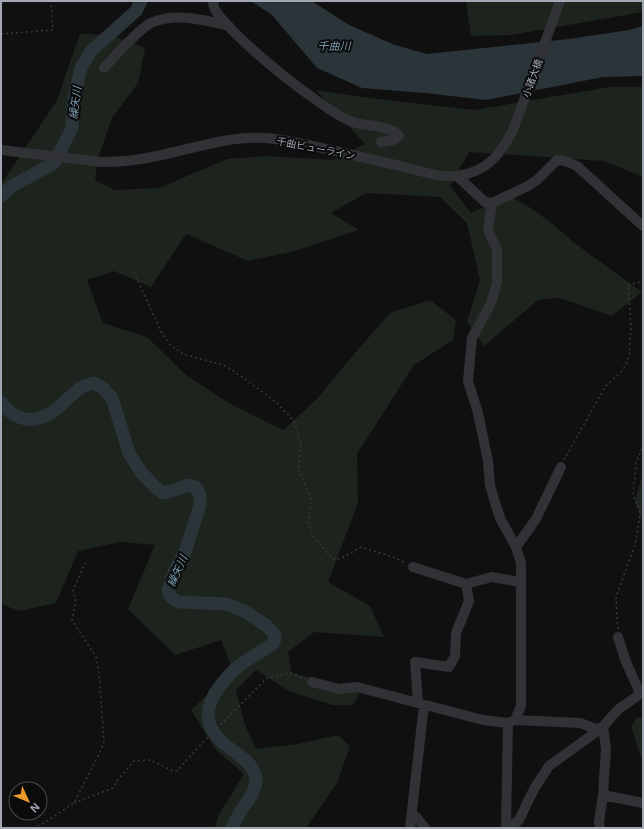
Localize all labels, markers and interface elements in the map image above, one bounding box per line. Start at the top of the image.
water label: 千曲川 [318,40,351,52]
street label: 小諸大橋 [520,57,544,99]
water label: 繰矢川 [67,85,83,120]
street label: 千曲ビューライン [276,135,356,162]
water label: 繰矢川 [165,553,190,589]
north arrow [8,781,48,821]
text: N [28,801,42,815]

